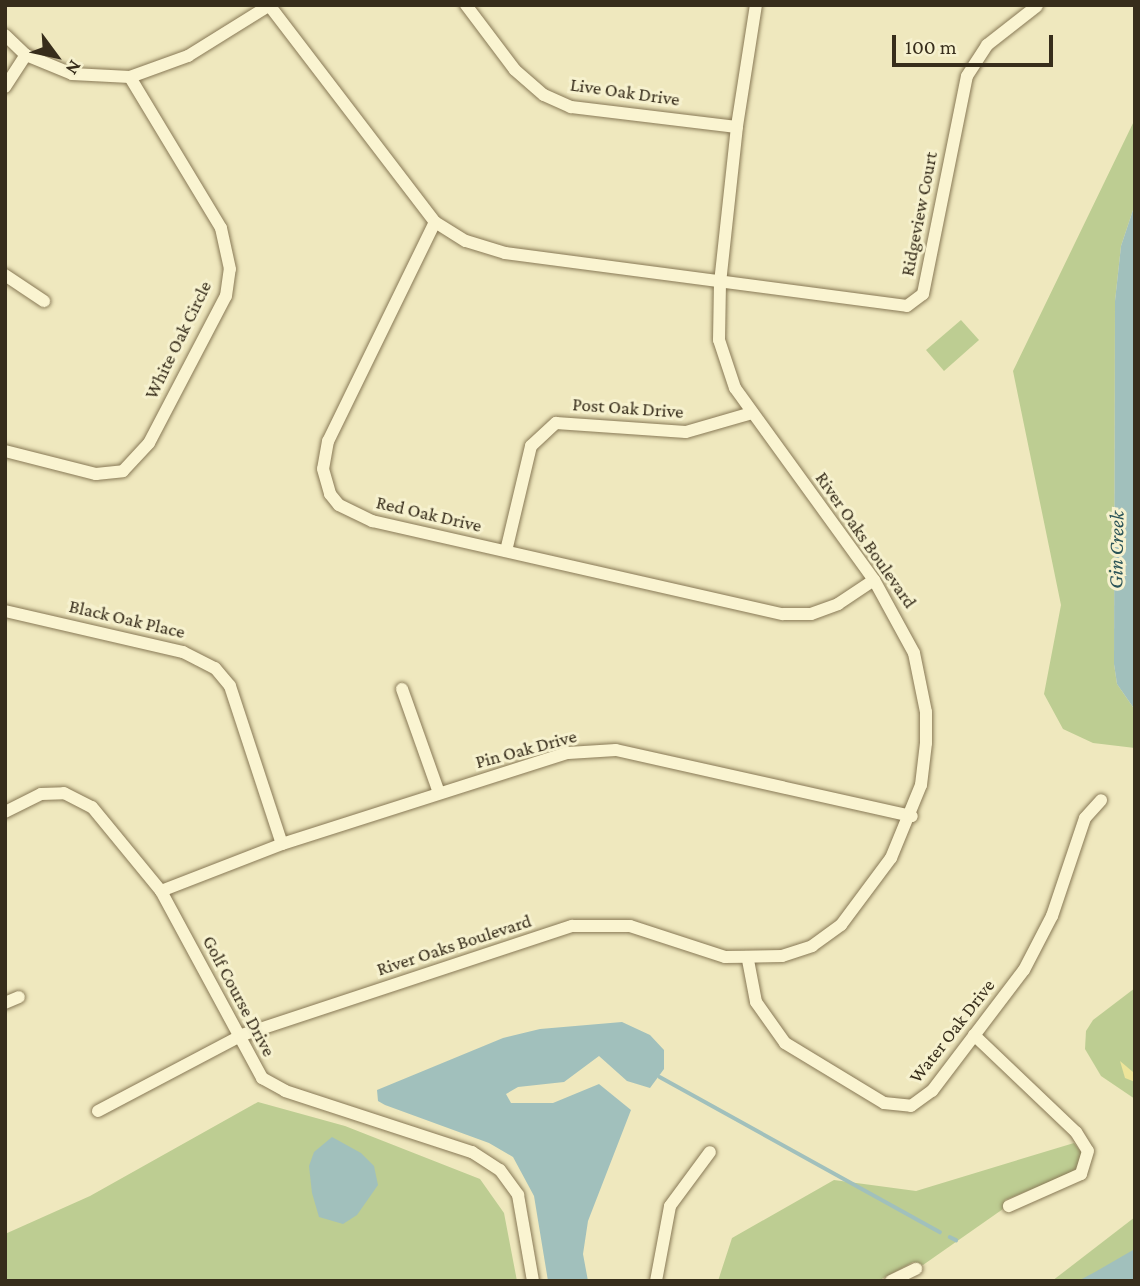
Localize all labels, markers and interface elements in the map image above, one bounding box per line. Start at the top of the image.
north arrow [21,21,91,91]
scale bar [895,21,1056,65]
text: 100 m [905,35,957,59]
text: N [62,57,86,79]
street label: Live Oak Drive [569,73,681,111]
street label: Ridgeview Court [896,150,942,278]
street label: White Oak Circle [140,277,216,403]
street label: Post Oak Drive [572,393,684,423]
street label: River Oaks Boulevard [810,467,922,613]
street label: Red Oak Drive [374,491,484,537]
water label: Gin Creek [1103,511,1129,589]
street label: Black Oak Place [67,595,187,643]
street label: Pin Oak Drive [473,725,579,773]
street label: River Oaks Boulevard [374,909,534,981]
street label: Golf Course Drive [198,932,280,1060]
street label: Water Oak Drive [904,974,1000,1088]

